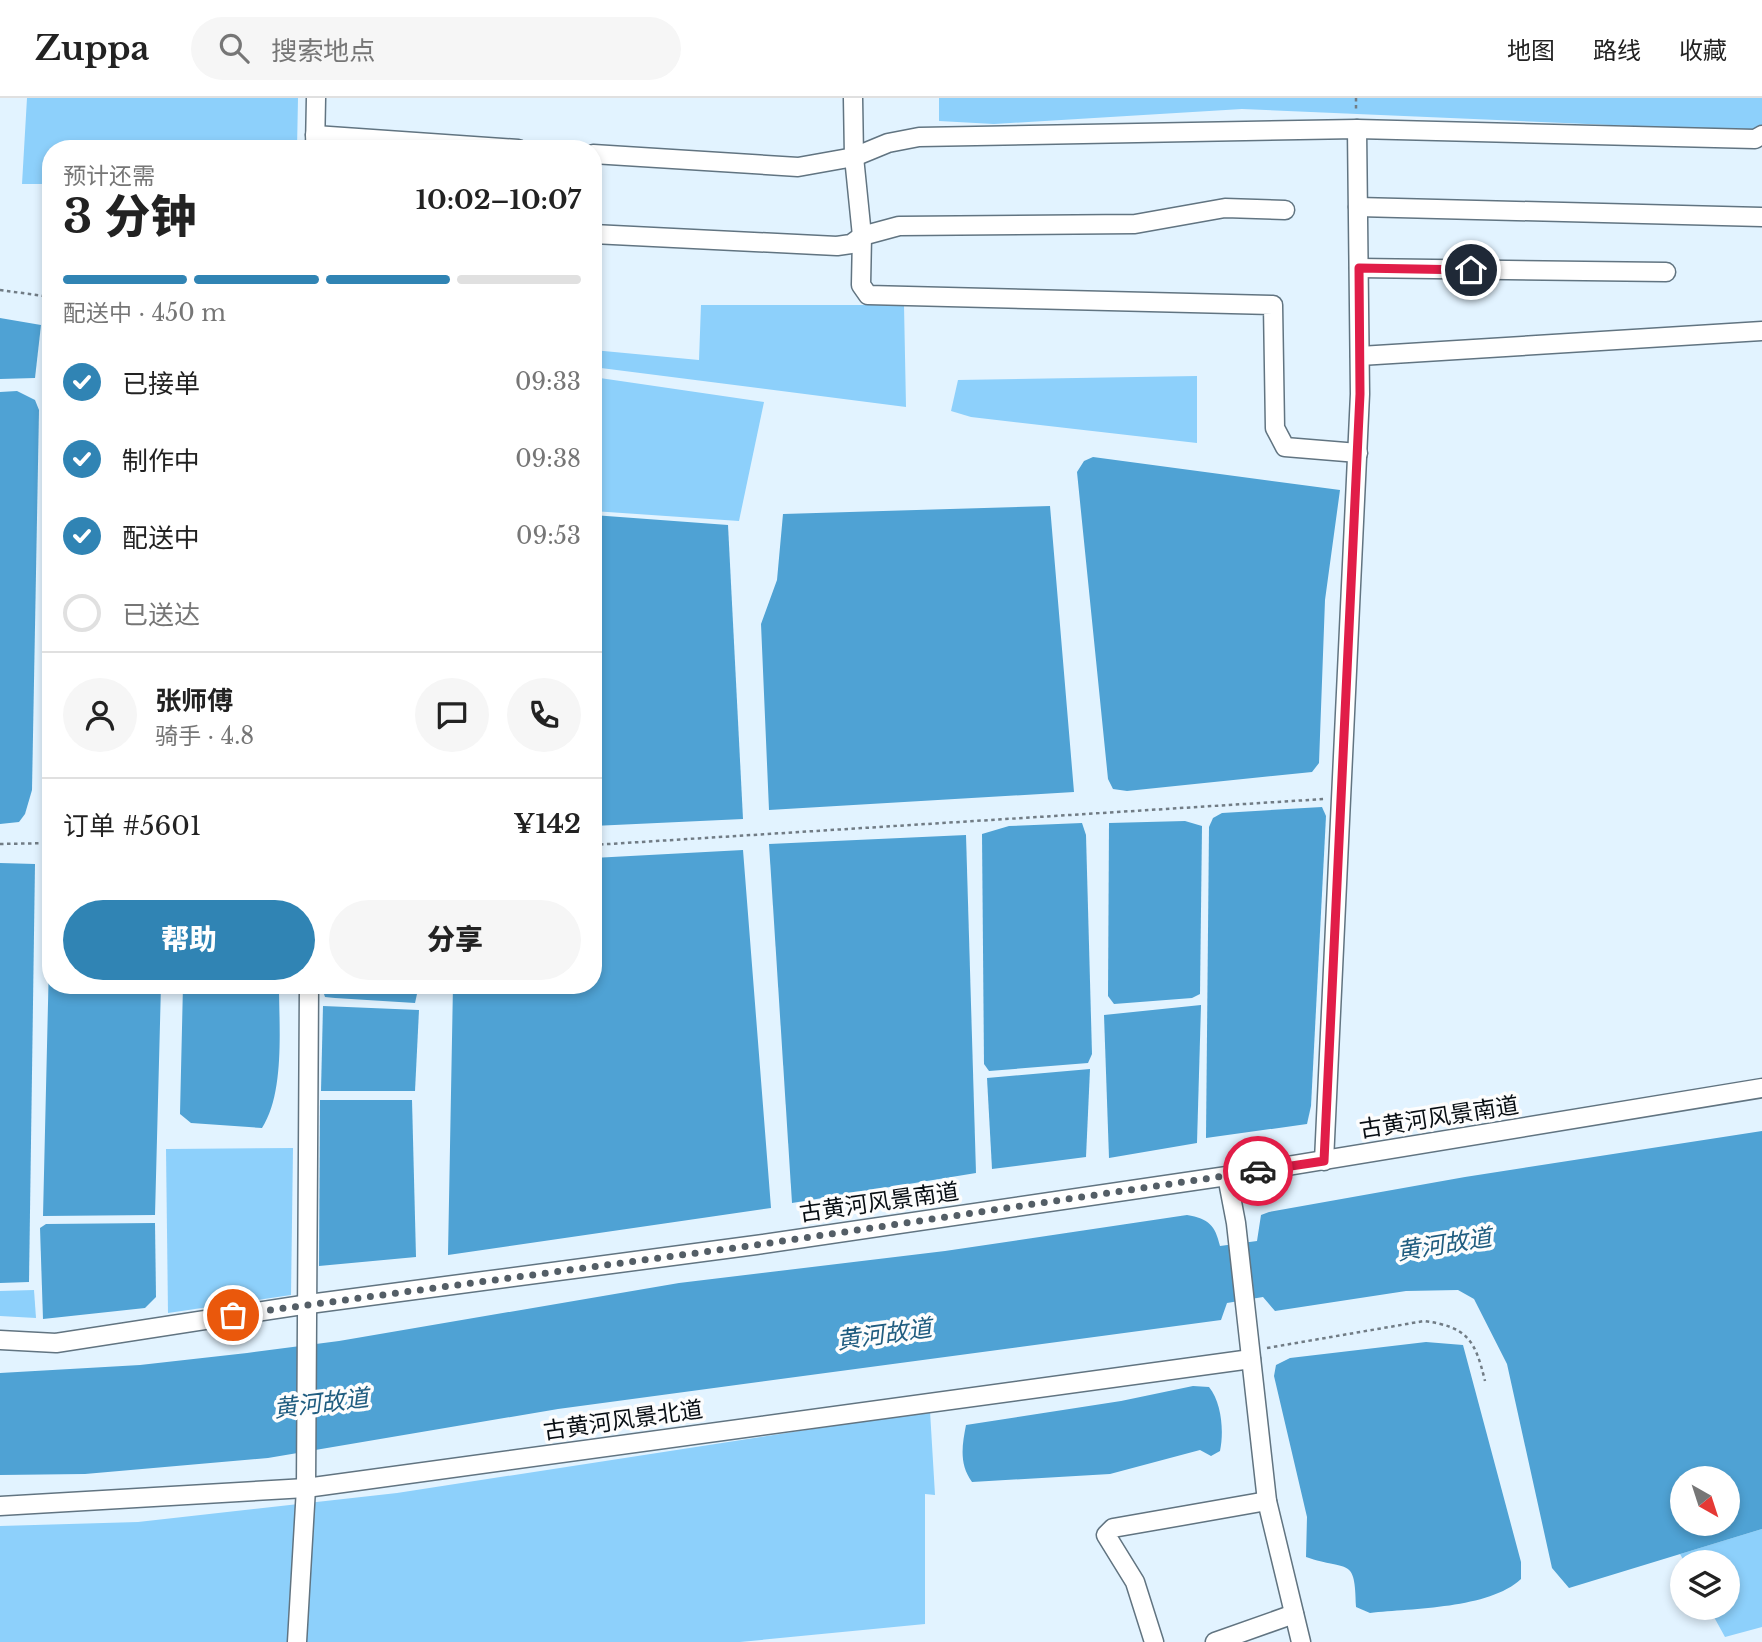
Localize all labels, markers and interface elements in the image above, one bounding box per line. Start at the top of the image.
search box [191,17,681,80]
text: Zuppa [35,28,149,69]
icon: search [215,29,253,67]
text: 搜索地点 [271,35,375,67]
text: 地图 [1507,36,1555,65]
text: 路线 [1593,36,1641,65]
text: 收藏 [1679,36,1727,65]
text: 预计还需 [63,162,155,190]
text: 10:02–10:07 [416,184,581,216]
text: 3 分钟 [63,188,197,245]
pin [1441,240,1501,300]
icon: home [1452,251,1490,289]
text: 配送中 · 450 m [63,299,226,327]
icon: check [63,363,101,401]
text: 已接单 [122,368,200,400]
text: 09:33 [515,368,581,396]
icon: check [63,440,101,478]
text: 制作中 [122,445,200,477]
text: 09:38 [515,445,581,473]
icon: check [63,517,101,555]
text: 配送中 [122,522,200,554]
text: 09:53 [516,522,581,550]
text: 已送达 [122,599,200,631]
button: person [63,678,137,752]
button: chat [415,678,489,752]
button: phone [507,678,581,752]
text: 张师傅 [155,685,233,717]
text: 骑手 · 4.8 [155,722,254,750]
text: ¥142 [513,808,581,840]
text: 订单 #5601 [63,810,201,842]
button: 帮助 [63,900,315,980]
button: 分享 [329,900,581,980]
street label: 古黄河风景南道 [1357,1091,1521,1143]
courier [1223,1136,1293,1206]
icon: car [1239,1152,1277,1190]
street label: 古黄河风景南道 [797,1177,961,1227]
water label: 黄河故道 [1394,1222,1497,1266]
pin [203,1285,263,1345]
icon: bag [214,1296,252,1334]
water label: 黄河故道 [834,1313,937,1355]
water label: 黄河故道 [272,1382,373,1423]
street label: 古黄河风景北道 [541,1395,705,1445]
north arrow [1670,1466,1740,1536]
map controls [1670,1466,1740,1620]
button: layers [1670,1550,1740,1620]

